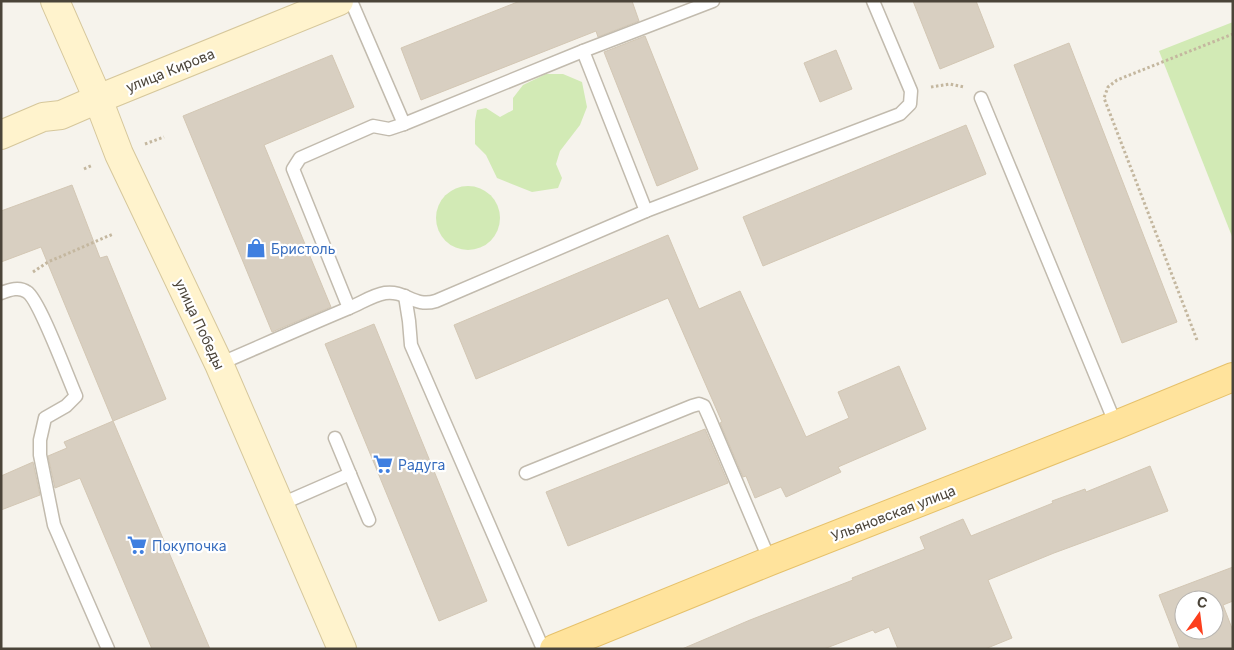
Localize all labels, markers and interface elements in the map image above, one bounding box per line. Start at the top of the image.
street label: улица Кирова [123,44,217,96]
shop icon: Бристоль [245,237,267,259]
place label: Бристоль [271,240,336,257]
street label: улица Победы [172,276,228,372]
supermarket icon: Радуга [372,453,394,475]
place label: Радуга [398,456,445,473]
street label: Ульяновская улица [828,481,958,545]
supermarket icon: Покупочка [126,534,148,556]
place label: Покупочка [152,537,227,554]
north arrow [1174,590,1224,640]
text: С [1195,592,1209,611]

